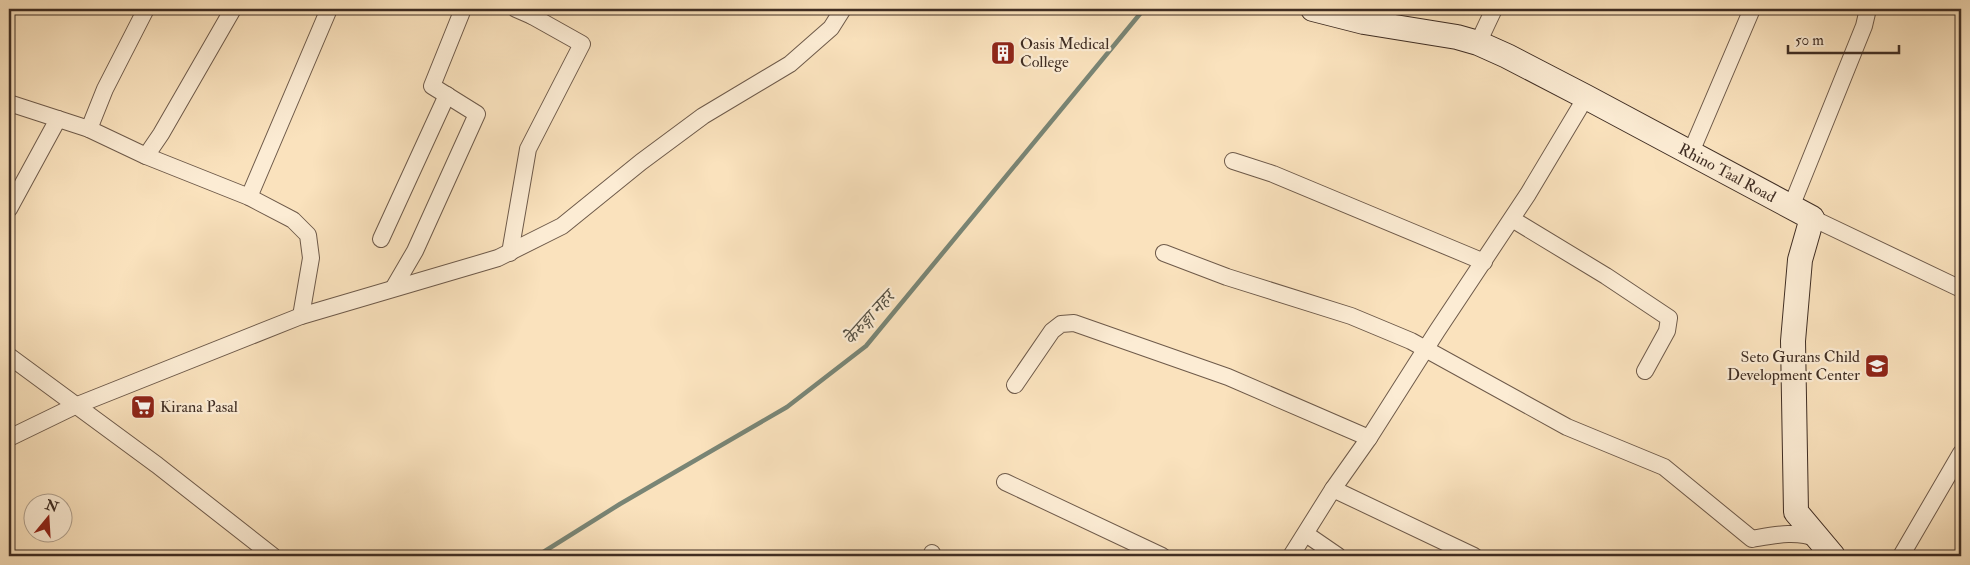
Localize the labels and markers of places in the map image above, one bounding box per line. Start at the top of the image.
place label: Oasis Medical College [1020,34,1109,72]
building icon: Oasis Medical College [990,40,1016,66]
place label: Seto Gurans Child Development Center [1727,347,1860,386]
school or university icon: Seto Gurans Child Development Center [1864,353,1890,379]
supermarket icon: Kirana Pasal [130,394,156,420]
place label: Kirana Pasal [160,397,238,417]

